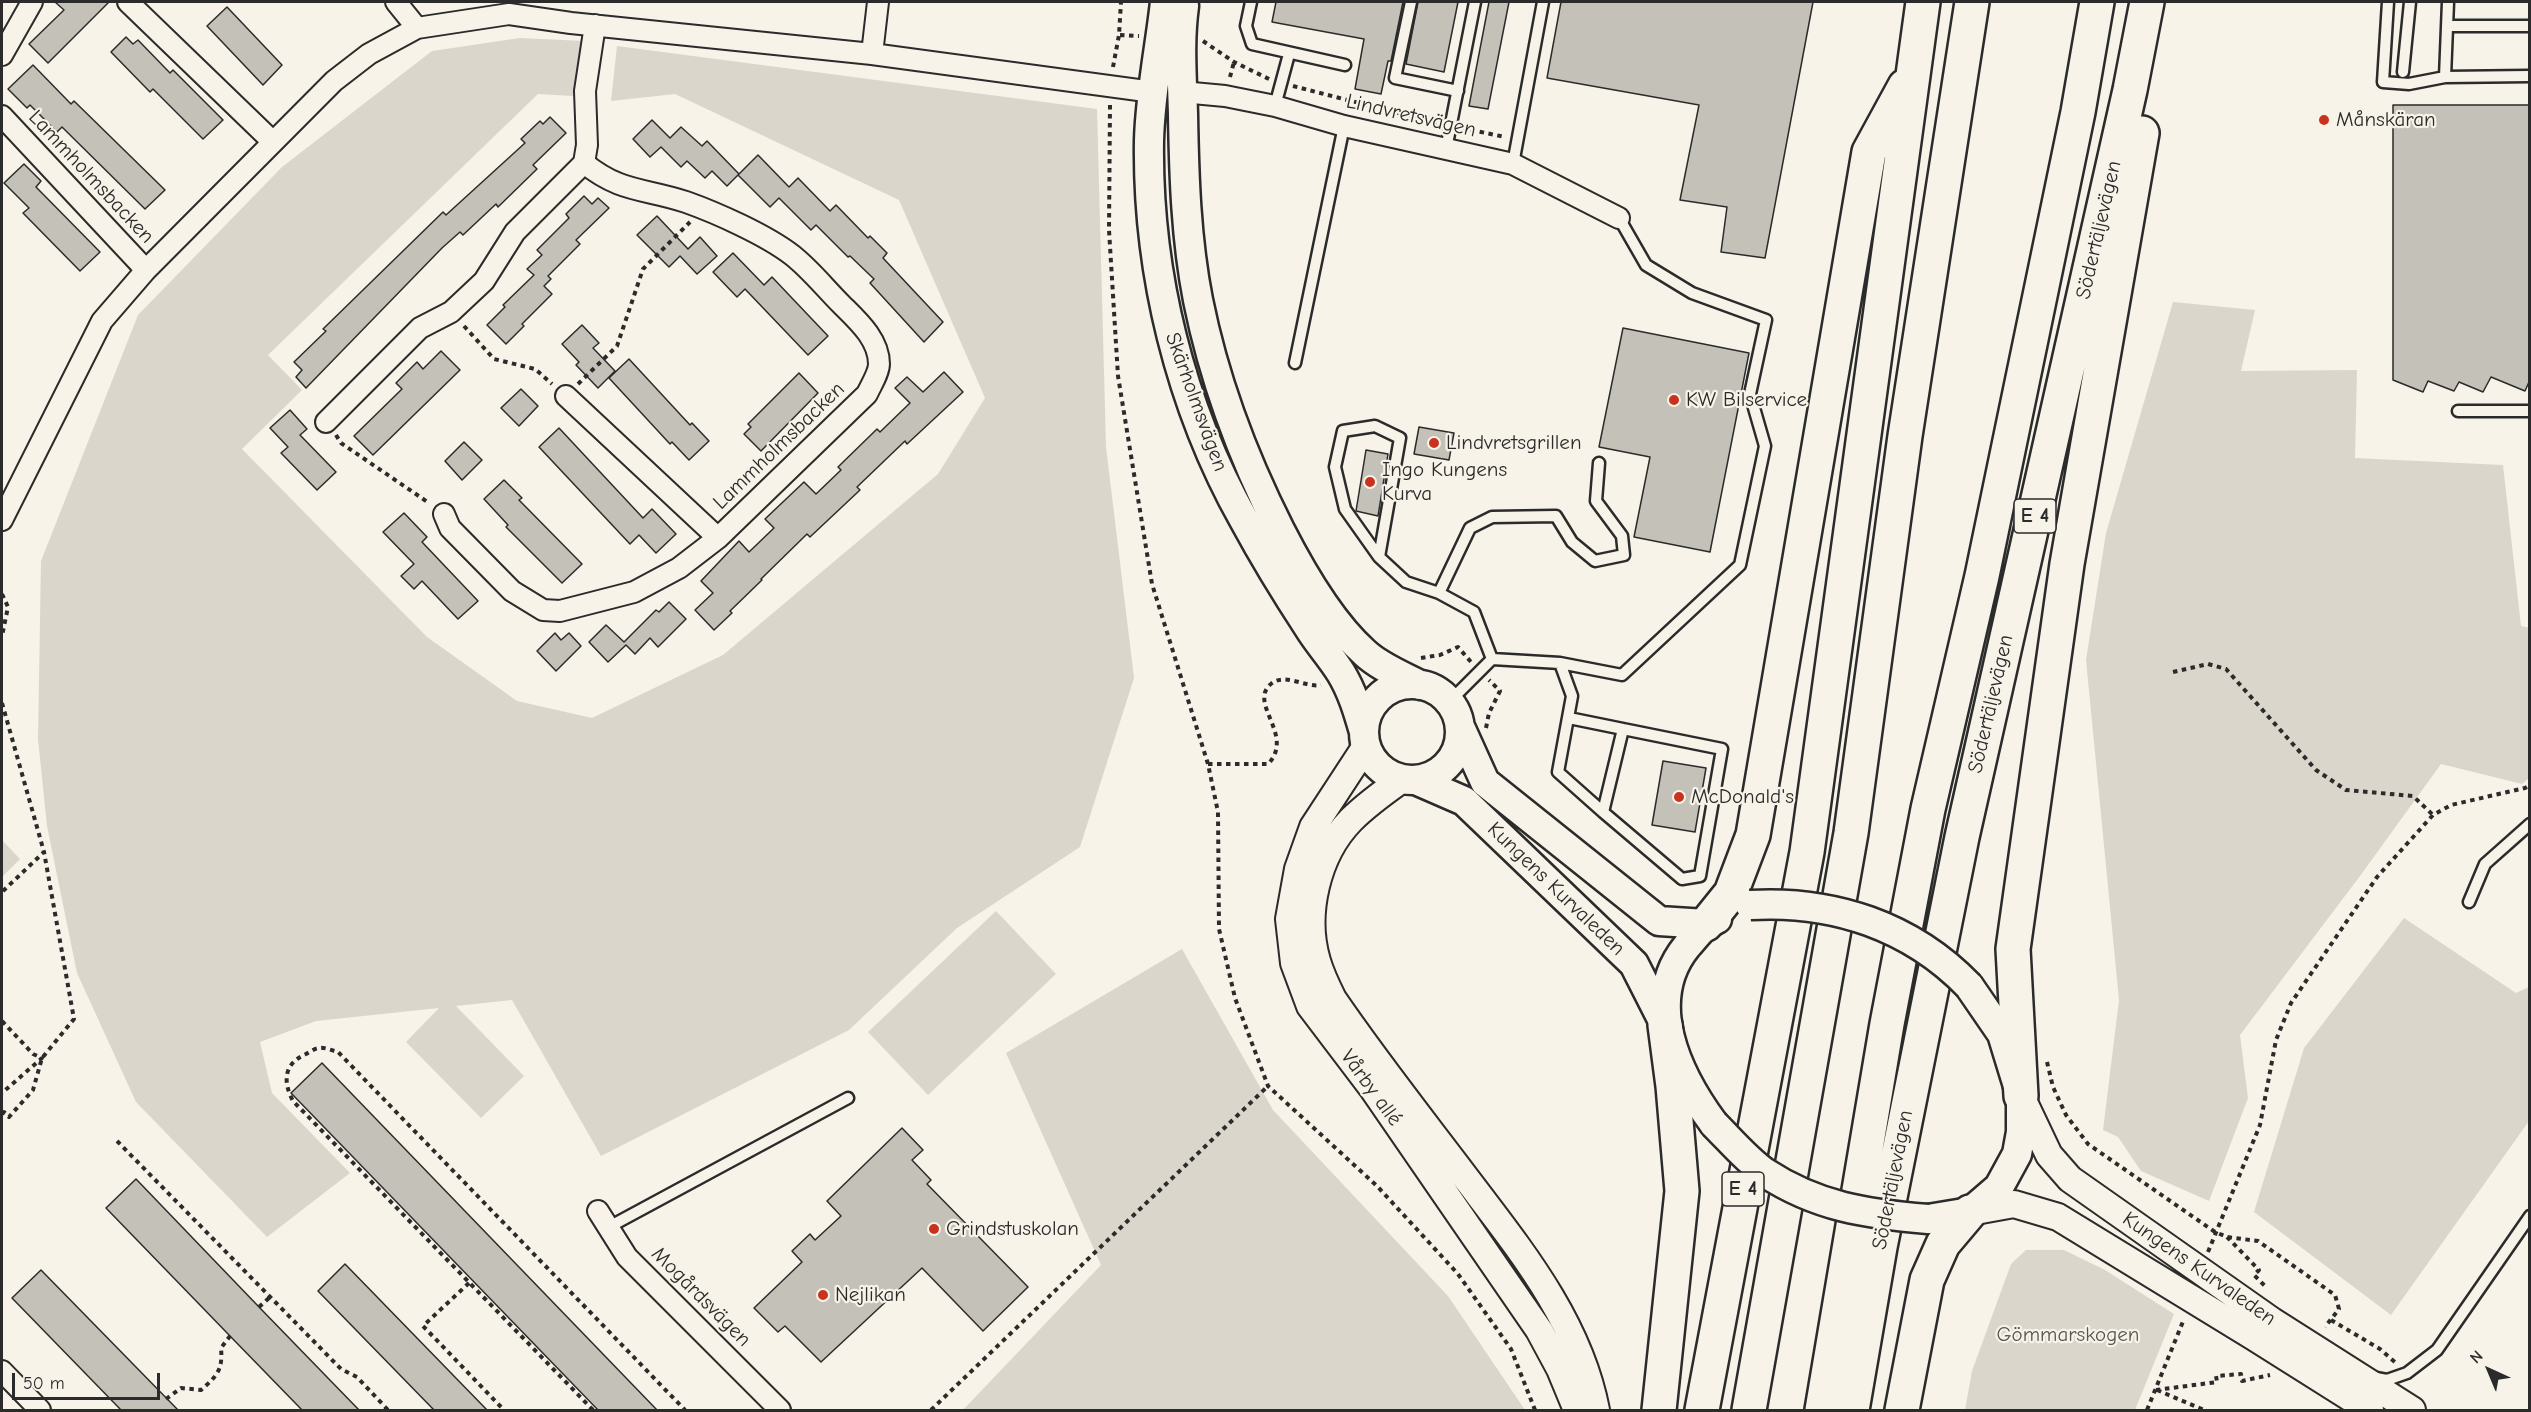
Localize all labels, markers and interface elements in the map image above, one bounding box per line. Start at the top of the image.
street label: Lindvretsvägen [1344,89,1478,143]
street label: Lammholmsbacken [23,105,159,249]
place label: Månskäran [2336,107,2436,133]
marker: Månskäran [2317,113,2331,127]
street label: Södertäljevägen [2071,158,2127,302]
street label: Skärholmsvägen [1159,329,1233,475]
street label: Lammholmsbacken [708,377,850,515]
place label: KW Bilservice [1686,387,1807,413]
marker: KW Bilservice [1667,393,1681,407]
place label: Lindvretsgrillen [1446,430,1581,456]
marker: Lindvretsgrillen [1427,436,1441,450]
place label: Ingo Kungens Kurva [1382,457,1507,507]
marker: Ingo Kungens Kurva [1363,475,1377,489]
road number: E 4 [2014,499,2056,533]
street label: Södertäljevägen [1963,632,2019,776]
place label: McDonald's [1691,784,1794,810]
marker: McDonald's [1672,790,1686,804]
street label: Kungens Kurvaleden [1482,817,1630,961]
street label: Vårby allé [1335,1045,1407,1131]
street label: Södertäljevägen [1867,1108,1919,1252]
road number: E 4 [1722,1172,1764,1206]
street label: Kungens Kurvaleden [2117,1207,2281,1331]
place label: Grindstuskolan [946,1216,1079,1242]
marker: Grindstuskolan [927,1222,941,1236]
street label: Mogårdsvägen [646,1242,756,1352]
place label: Nejlikan [835,1282,906,1308]
marker: Nejlikan [816,1288,830,1302]
park label: Gömmarskogen [1997,1322,2139,1348]
north arrow [2459,1340,2519,1400]
text: N [2466,1347,2487,1367]
scale bar [15,1361,164,1399]
text: 50 m [23,1373,65,1394]

